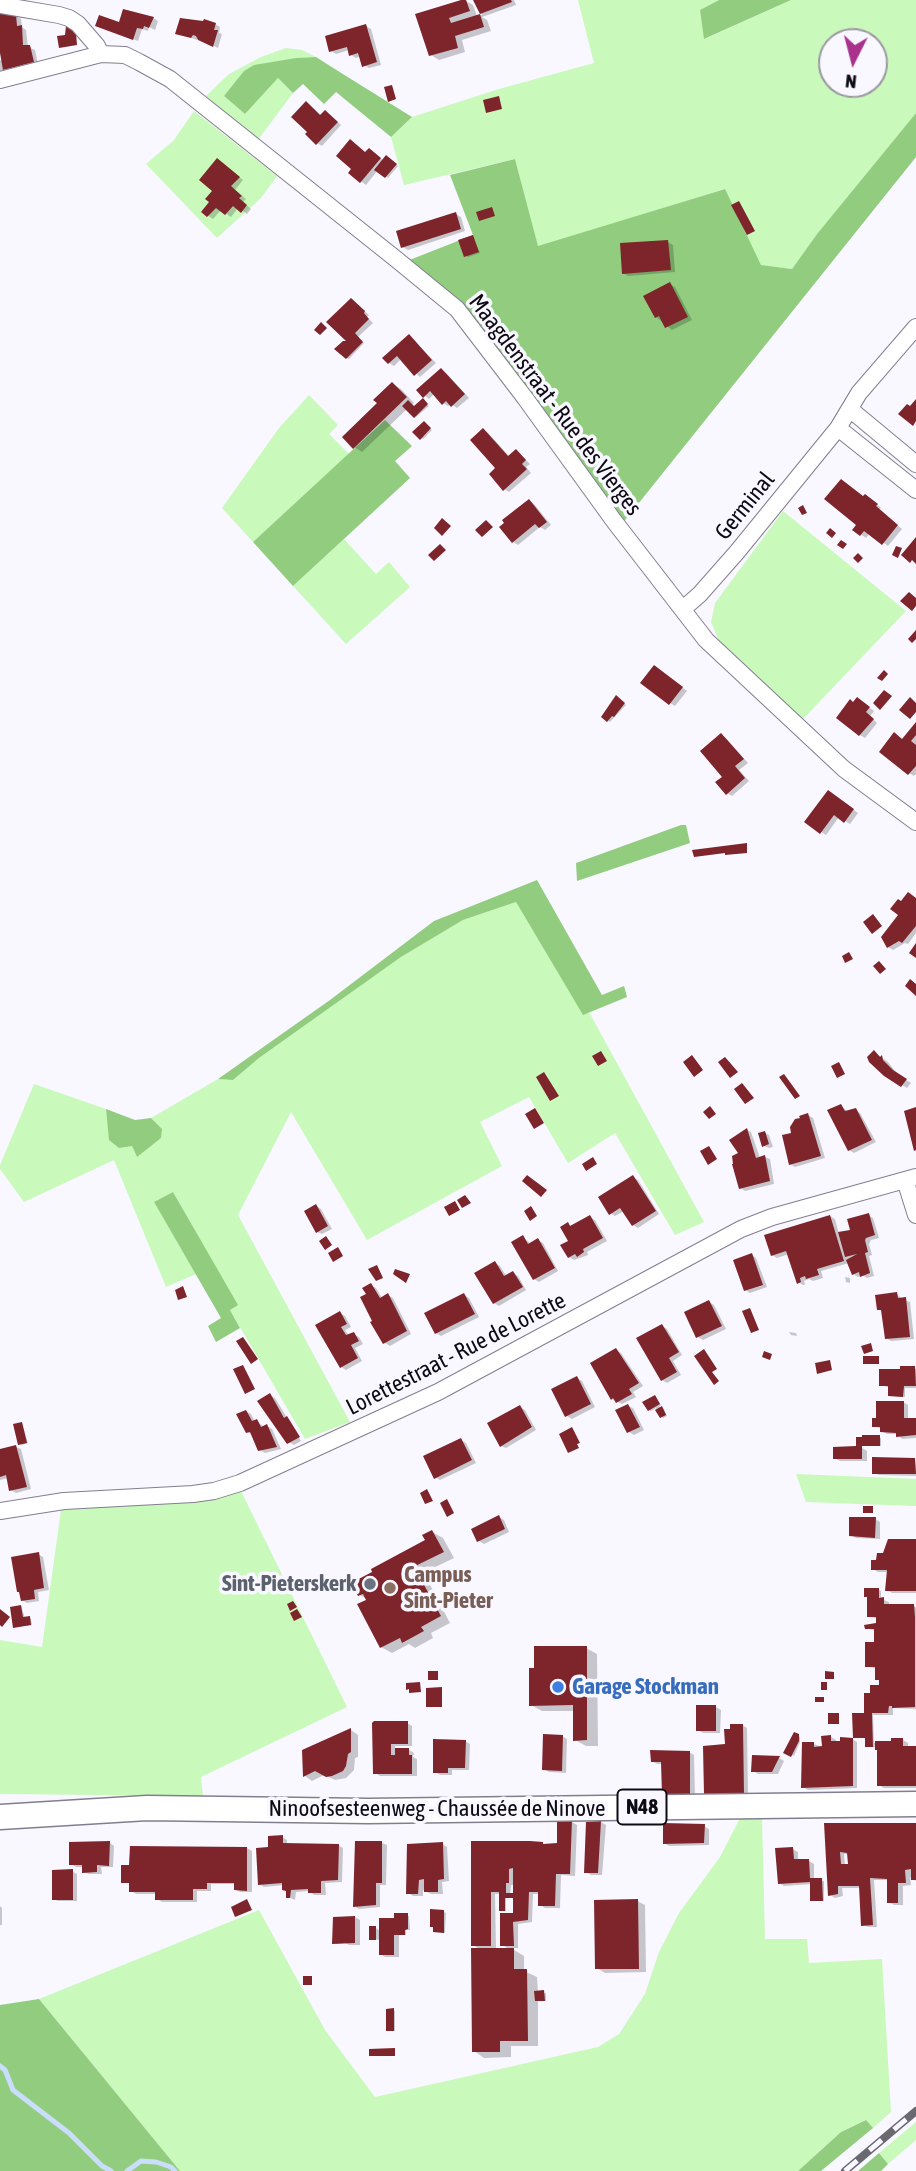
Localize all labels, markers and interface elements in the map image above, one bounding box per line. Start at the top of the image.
north arrow [818,28,888,98]
text: N [844,70,858,93]
street label: Maagdenstraat - Rue des Vierges [463,289,647,521]
street label: Germinal [709,467,781,545]
street label: Lorettestraat - Rue de Lorette [342,1287,570,1421]
place label: Campus Sint-Pieter [404,1561,493,1615]
place label: Sint-Pieterskerk [222,1570,356,1598]
marker: Sint-Pieterskerk [362,1576,378,1592]
marker: Campus Sint-Pieter [382,1580,398,1596]
place label: Garage Stockman [572,1673,719,1701]
marker: Garage Stockman [550,1679,566,1695]
road number: N48 [618,1790,666,1825]
street label: Ninoofsesteenweg - Chaussée de Ninove [268,1795,606,1823]

